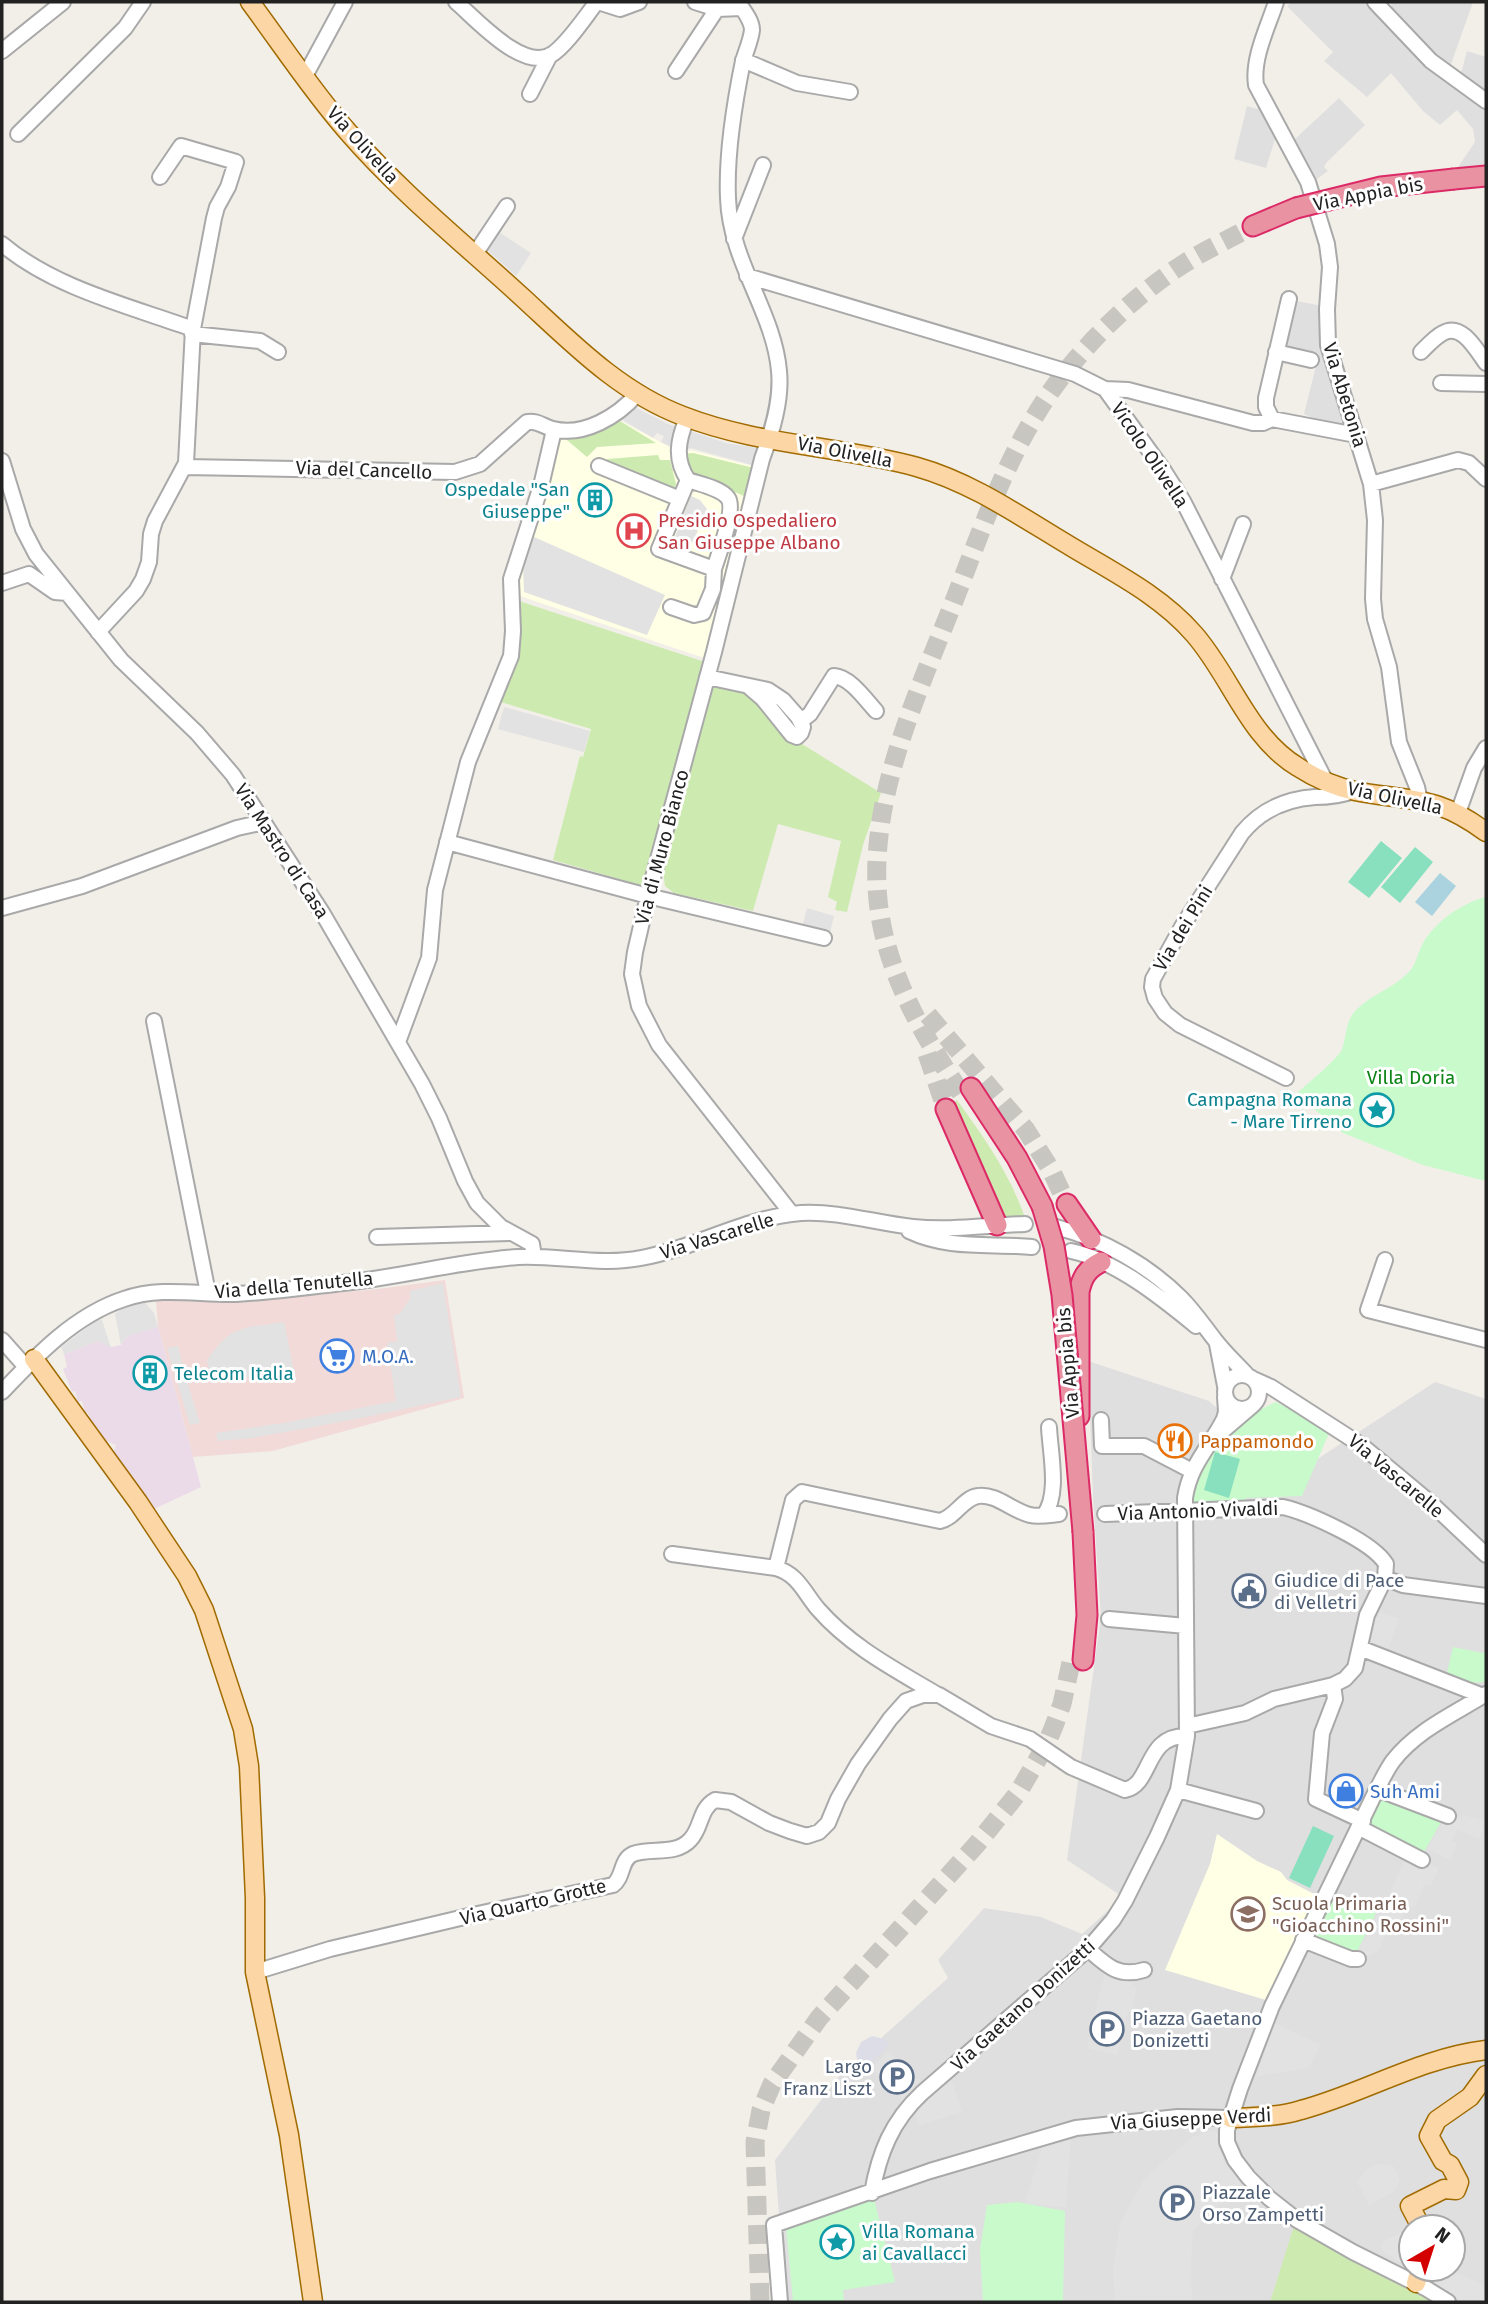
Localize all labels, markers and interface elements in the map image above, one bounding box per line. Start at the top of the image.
street label: Via Olivella [322,101,404,189]
street label: Via Appia bis [1311,172,1425,216]
street label: Via Abetonia [1318,340,1372,450]
street label: Vicolo Olivella [1106,398,1194,512]
street label: Via Olivella [796,432,894,472]
street label: Via del Cancello [295,456,433,484]
place label: Ospedale "San Giuseppe" [445,478,570,523]
building icon: Ospedale "San Giuseppe" [576,481,614,519]
place label: Presidio Ospedaliero San Giuseppe Albano [658,509,841,554]
hospital icon: Presidio Ospedaliero San Giuseppe Albano [615,512,653,550]
street label: Via di Muro Bianco [630,767,694,927]
street label: Via Olivella [1345,777,1445,819]
street label: Via Mastro di Casa [230,779,334,923]
street label: Via dei Pini [1148,881,1218,975]
park label: Villa Doria [1367,1066,1455,1089]
place label: Campagna Romana - Mare Tirreno [1187,1088,1352,1133]
place icon: Campagna Romana - Mare Tirreno [1358,1091,1396,1129]
street label: Via Vascarelle [657,1208,777,1264]
street label: Via della Tenutella [214,1267,374,1303]
street label: Via Appia bis [1052,1307,1084,1419]
supermarket icon: M.O.A. [318,1337,356,1375]
place label: M.O.A. [362,1345,414,1368]
building icon: Telecom Italia [131,1354,169,1392]
place label: Telecom Italia [174,1362,294,1385]
restaurant icon: Pappamondo [1156,1422,1194,1460]
street label: Via Vascarelle [1343,1429,1449,1523]
place label: Pappamondo [1200,1430,1314,1453]
street label: Via Antonio Vivaldi [1117,1497,1279,1525]
place label: Giudice di Pace di Velletri [1274,1569,1404,1614]
public building icon: Giudice di Pace di Velletri [1230,1572,1268,1610]
shop icon: Suh Ami [1327,1772,1365,1810]
place label: Suh Ami [1370,1780,1440,1803]
street label: Via Quarto Grotte [458,1874,608,1930]
place label: Scuola Primaria "Gioacchino Rossini" [1272,1892,1449,1937]
school or university icon: Scuola Primaria "Gioacchino Rossini" [1229,1895,1267,1933]
street label: Via Gaetano Donizetti [946,1934,1100,2076]
place label: Piazza Gaetano Donizetti [1132,2007,1262,2052]
parking icon: Piazza Gaetano Donizetti [1088,2010,1126,2048]
place label: Largo Franz Liszt [783,2055,872,2100]
parking icon: Largo Franz Liszt [878,2058,916,2096]
street label: Via Giuseppe Verdi [1110,2103,1272,2135]
place label: Piazzale Orso Zampetti [1202,2181,1324,2226]
parking icon: Piazzale Orso Zampetti [1158,2184,1196,2222]
north arrow [1397,2213,1467,2283]
place label: Villa Romana ai Cavallacci [862,2220,975,2265]
text: N [1430,2222,1455,2248]
place icon: Villa Romana ai Cavallacci [818,2223,856,2261]

